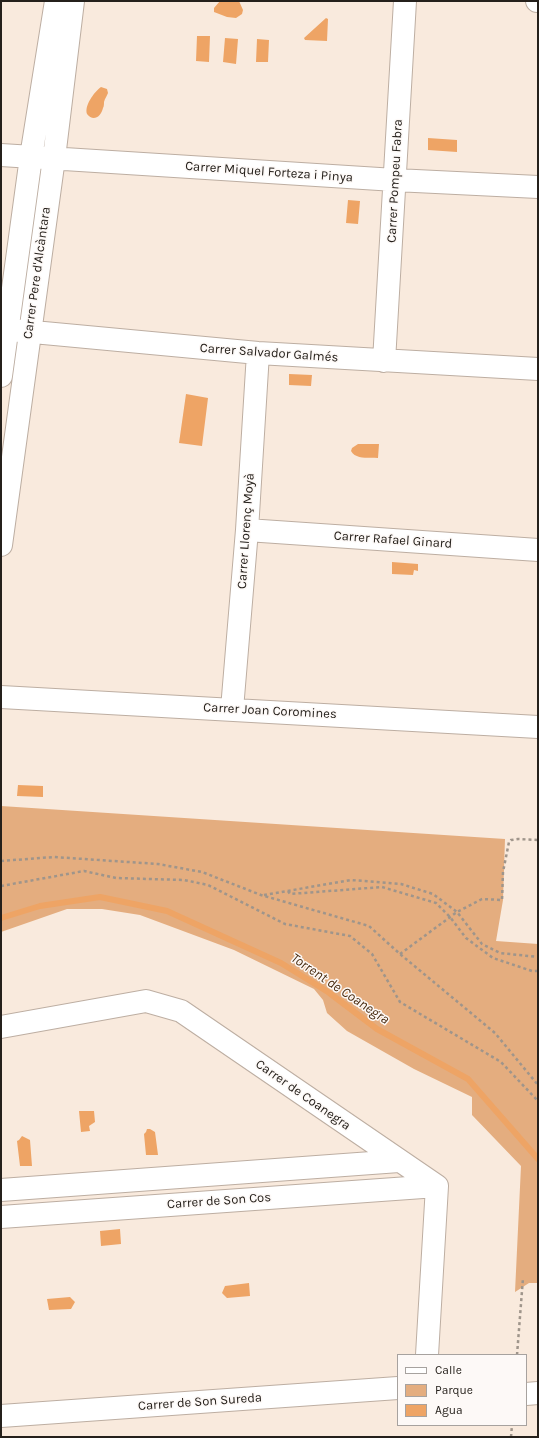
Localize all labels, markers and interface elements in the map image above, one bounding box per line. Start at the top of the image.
street label: Carrer Pompeu Fabra [384,119,406,243]
street label: Carrer Miquel Forteza i Pinya [185,158,353,186]
street label: Carrer Pere d'Alcàntara [20,206,54,340]
street label: Carrer Salvador Galmés [199,340,339,366]
street label: Carrer Llorenç Moyà [234,473,258,589]
street label: Carrer Rafael Ginard [333,528,453,552]
street label: Carrer Joan Coromines [203,700,337,722]
water label: Torrent de Coanegra [288,950,392,1028]
street label: Carrer de Coanegra [252,1056,354,1134]
street label: Carrer de Son Cos [166,1190,272,1212]
legend [397,1354,527,1426]
text: Calle [435,1363,462,1377]
text: Parque [435,1383,473,1397]
street label: Carrer de Son Sureda [137,1390,263,1414]
text: Agua [435,1403,463,1417]

